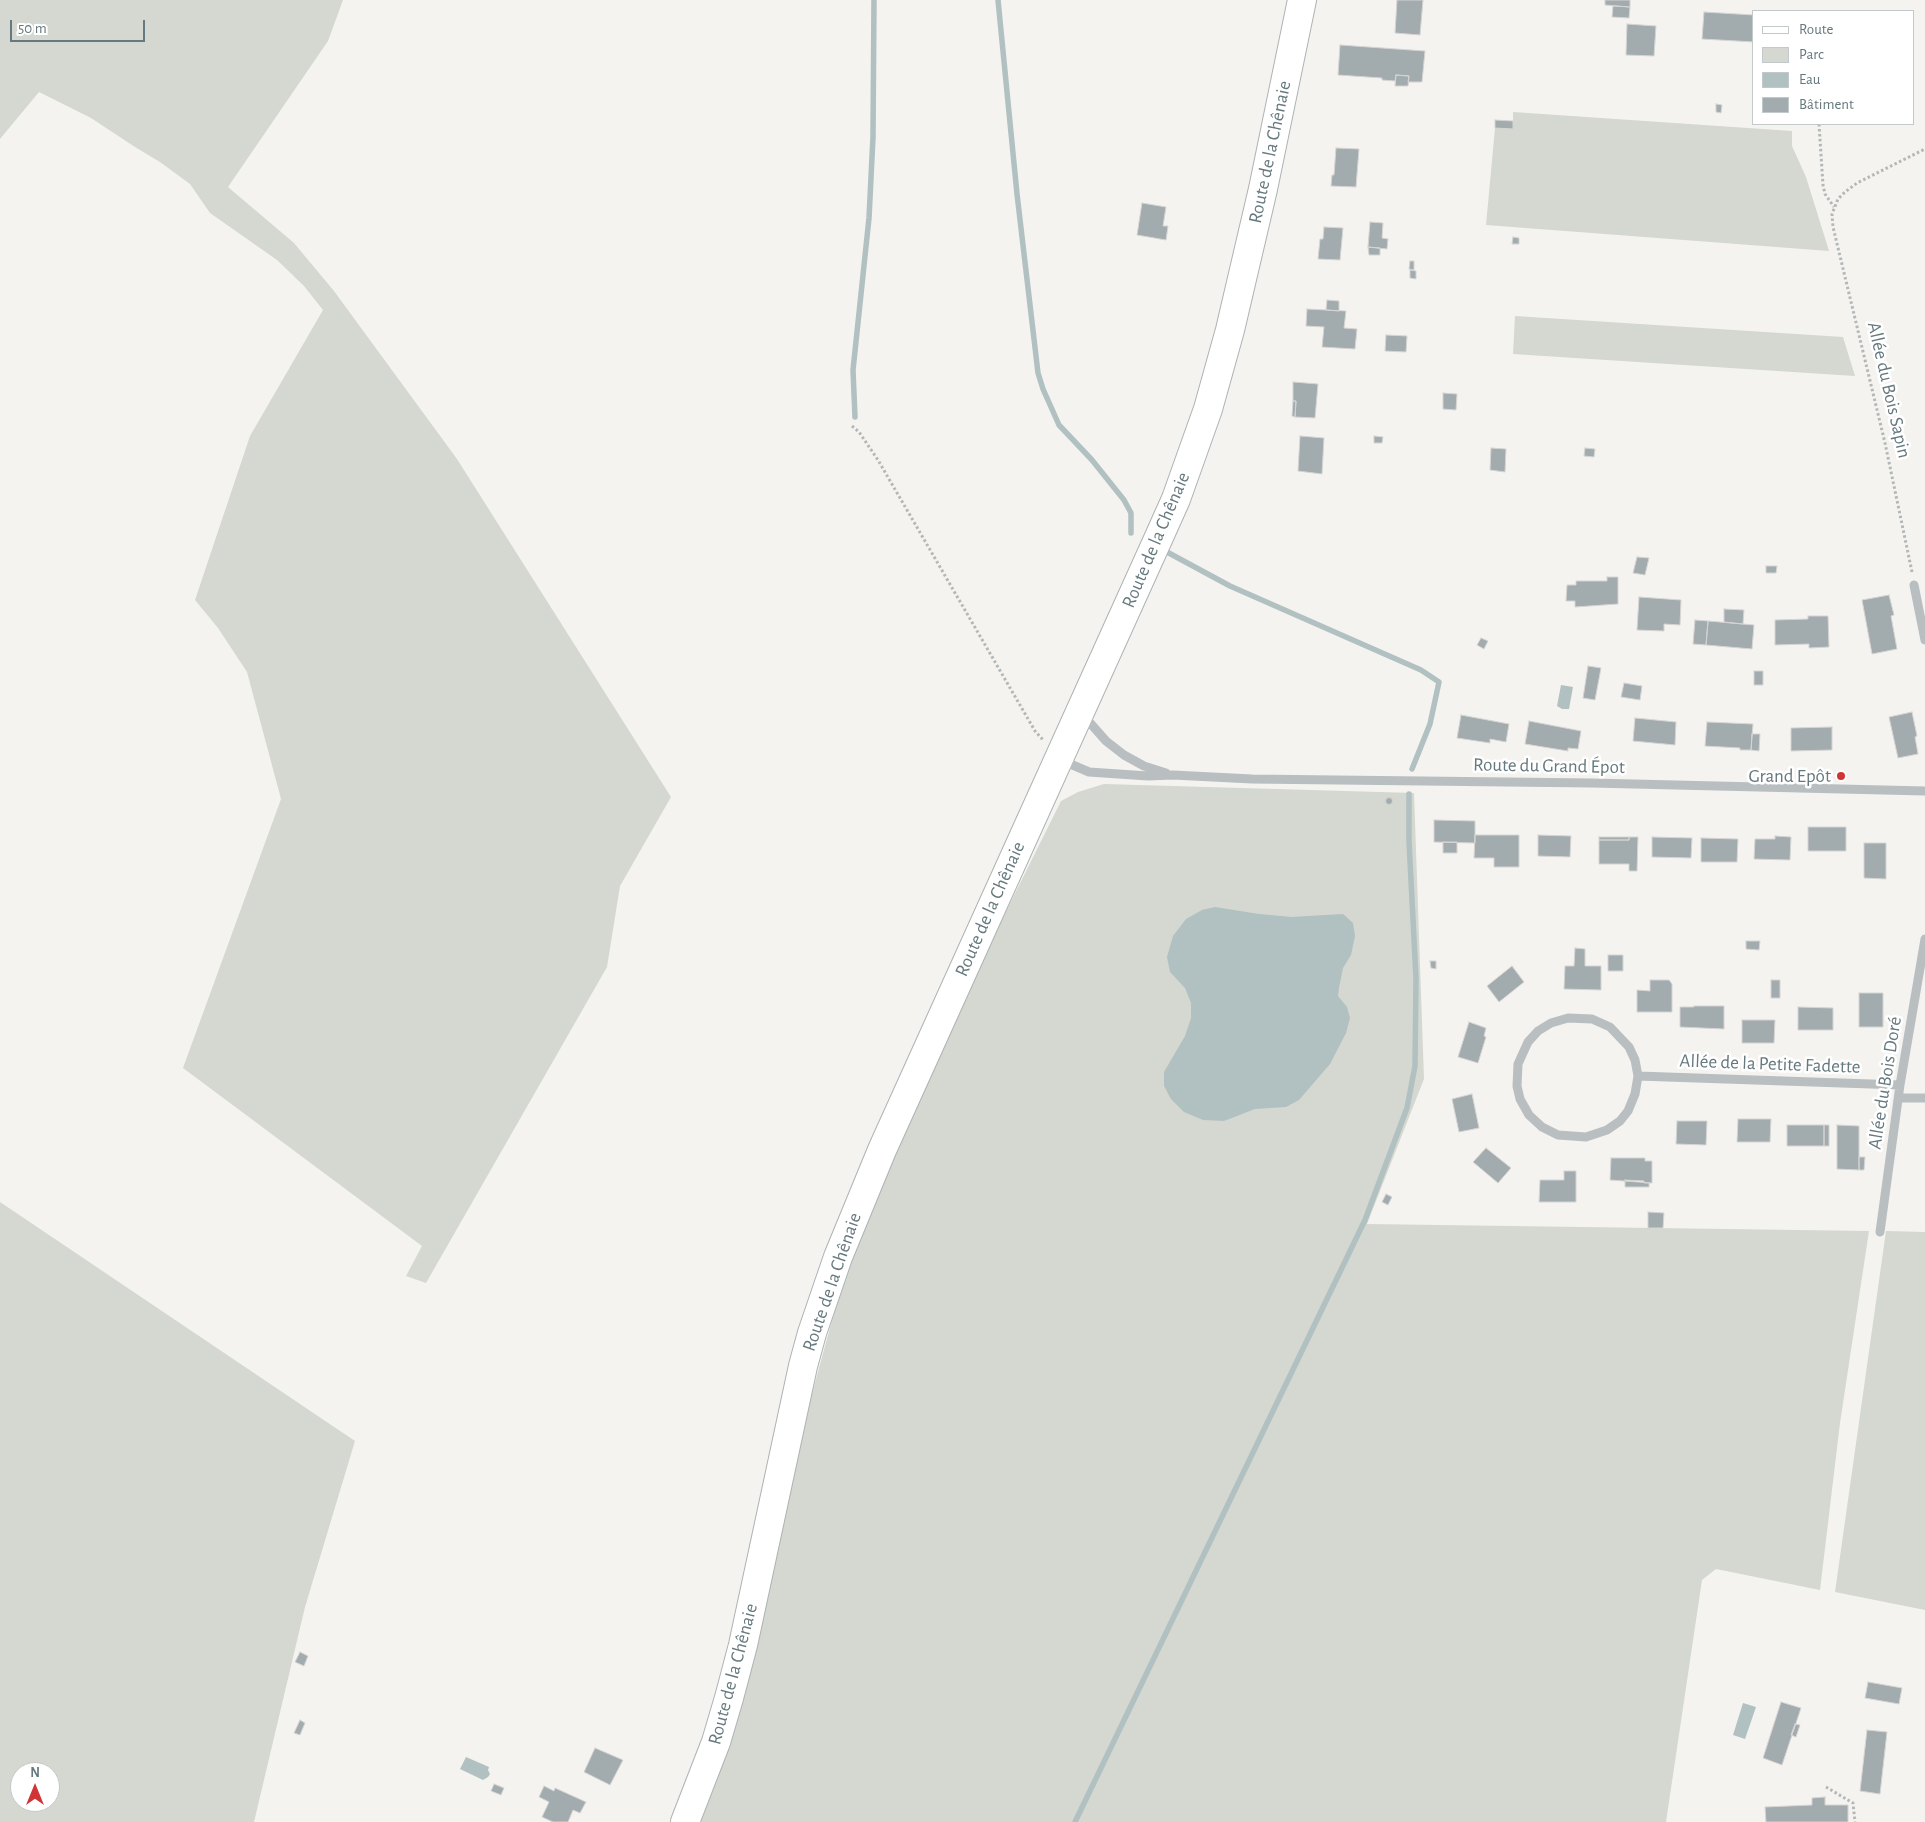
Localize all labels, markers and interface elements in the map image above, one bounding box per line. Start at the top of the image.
scale bar [12,10,148,42]
legend [1752,10,1915,125]
text: 50 m [18,21,47,36]
text: Route [1799,22,1833,37]
text: Parc [1799,47,1824,62]
text: Eau [1799,72,1821,87]
street label: Route de la Chênaie [1244,79,1296,225]
text: Bâtiment [1799,97,1854,112]
street label: Allée du Bois Sapin [1862,320,1916,460]
street label: Route de la Chênaie [1117,469,1195,611]
street label: Route du Grand Épot [1473,753,1625,779]
place label: Grand Epôt [1748,765,1831,787]
marker: Grand Epôt [1835,770,1847,782]
street label: Route de la Chênaie [950,838,1030,980]
street label: Allée du Bois Doré [1863,1015,1907,1151]
street label: Allée de la Petite Fadette [1679,1049,1861,1079]
street label: Route de la Chênaie [798,1210,866,1354]
street label: Route de la Chênaie [703,1601,763,1747]
north arrow [10,1762,60,1812]
text: N [30,1766,40,1780]

